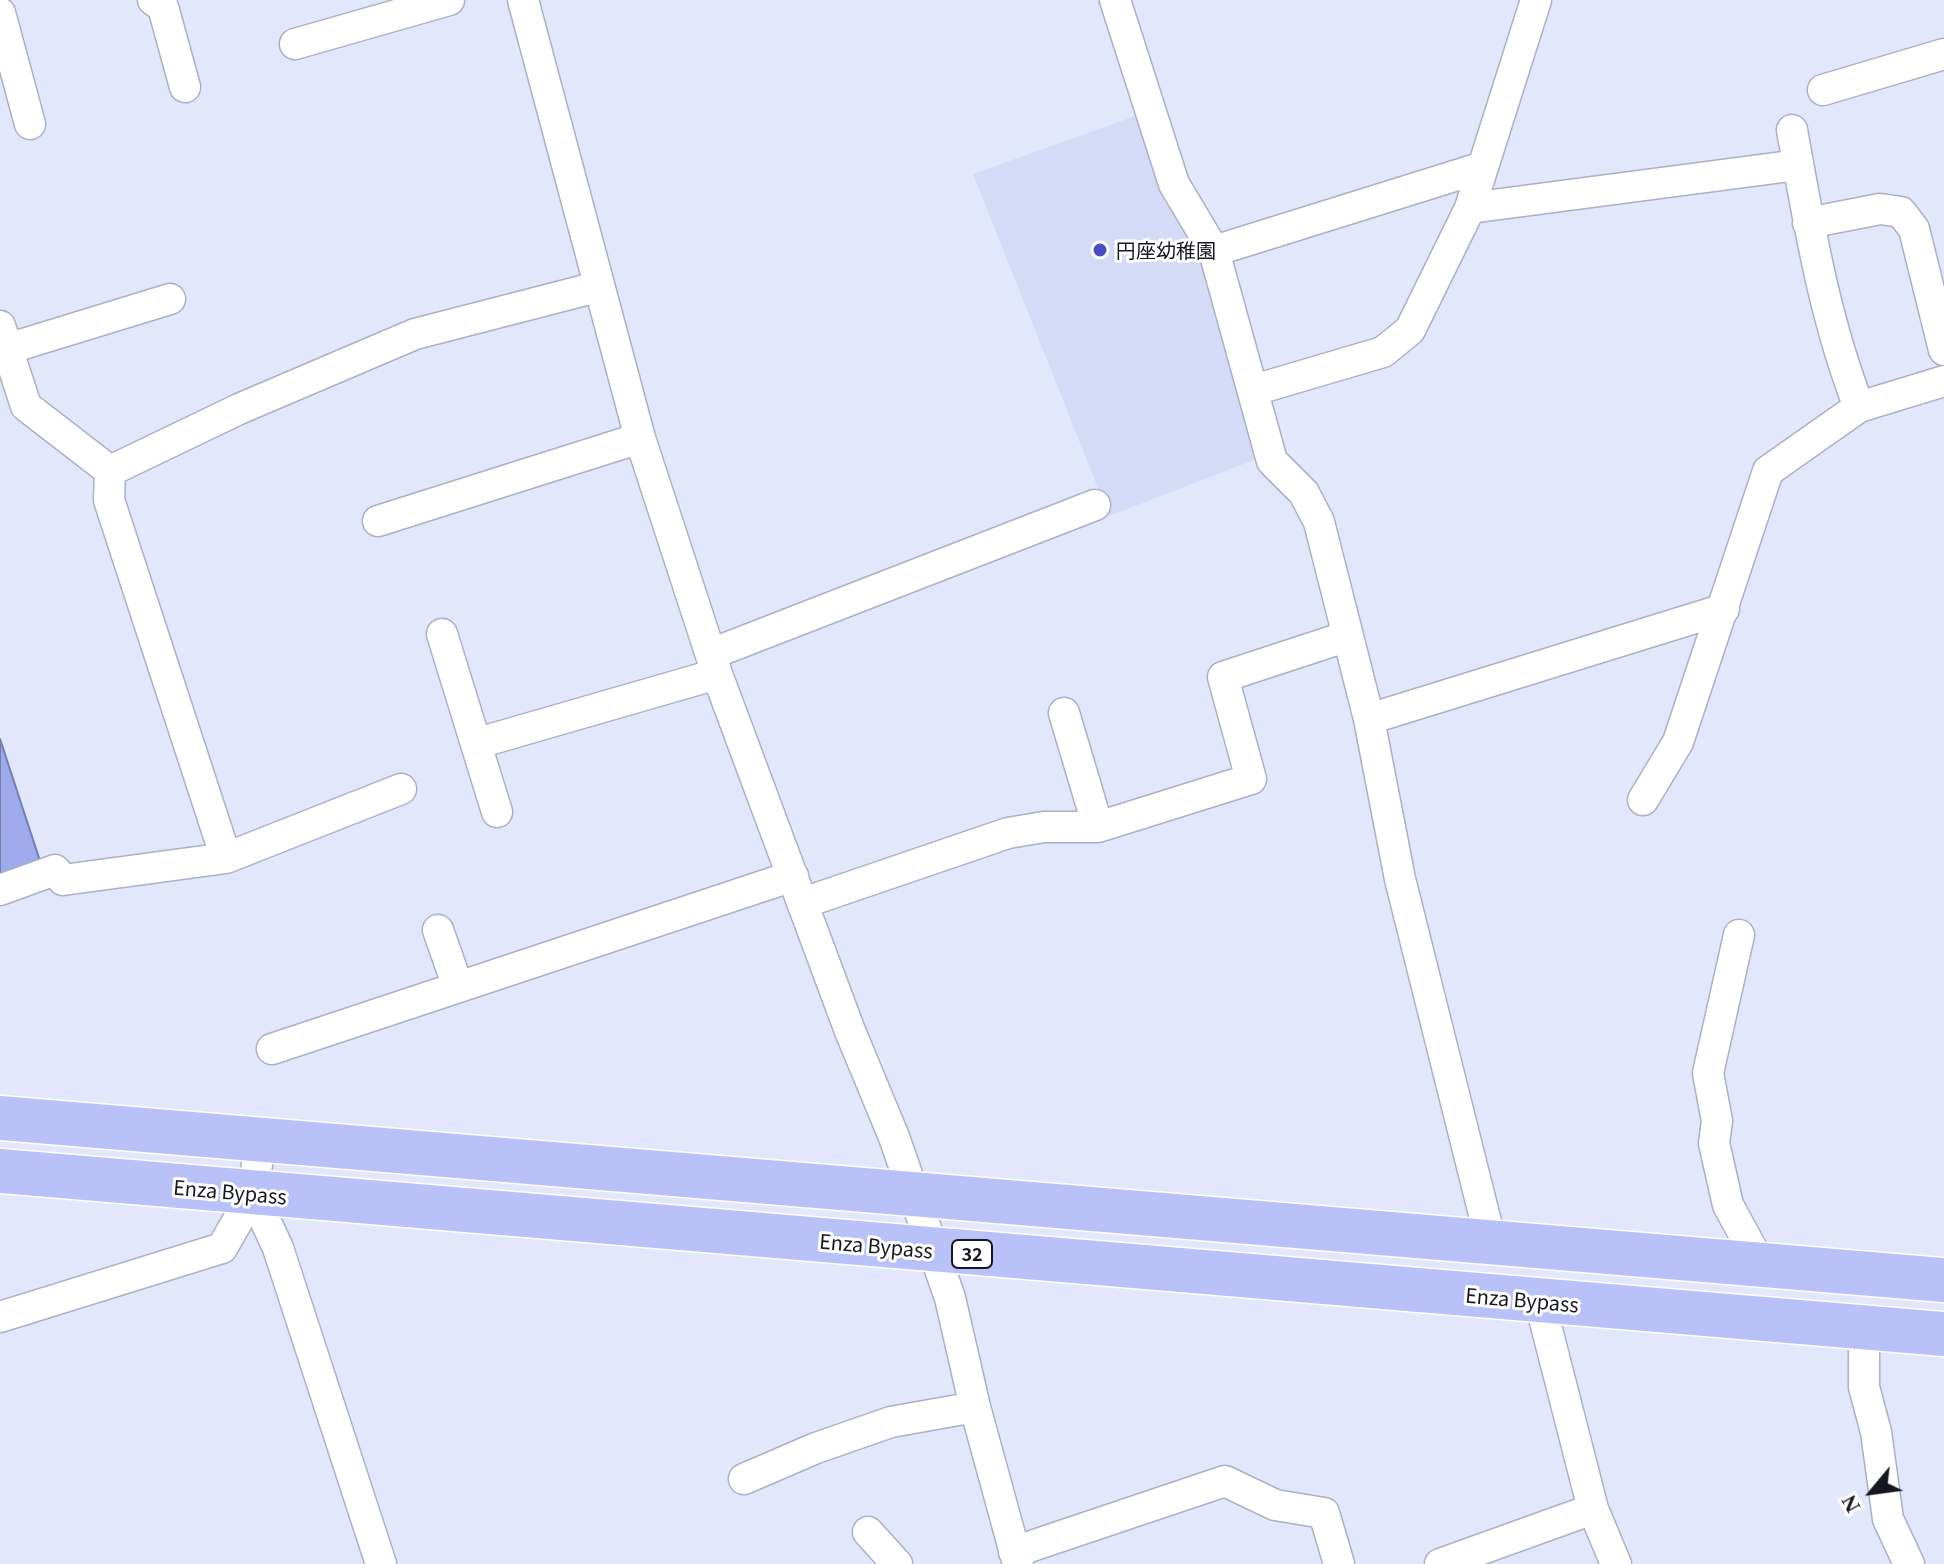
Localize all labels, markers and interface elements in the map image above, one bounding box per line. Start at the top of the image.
place label: 円座幼稚園 [1116,238,1216,262]
marker: 円座幼稚園 [1091,241,1109,259]
street label: Enza Bypass [172,1175,288,1209]
street label: Enza Bypass [818,1229,934,1263]
road number: 32 [952,1240,992,1268]
street label: Enza Bypass [1464,1283,1580,1317]
north arrow [1832,1452,1912,1532]
text: N [1836,1491,1865,1517]

